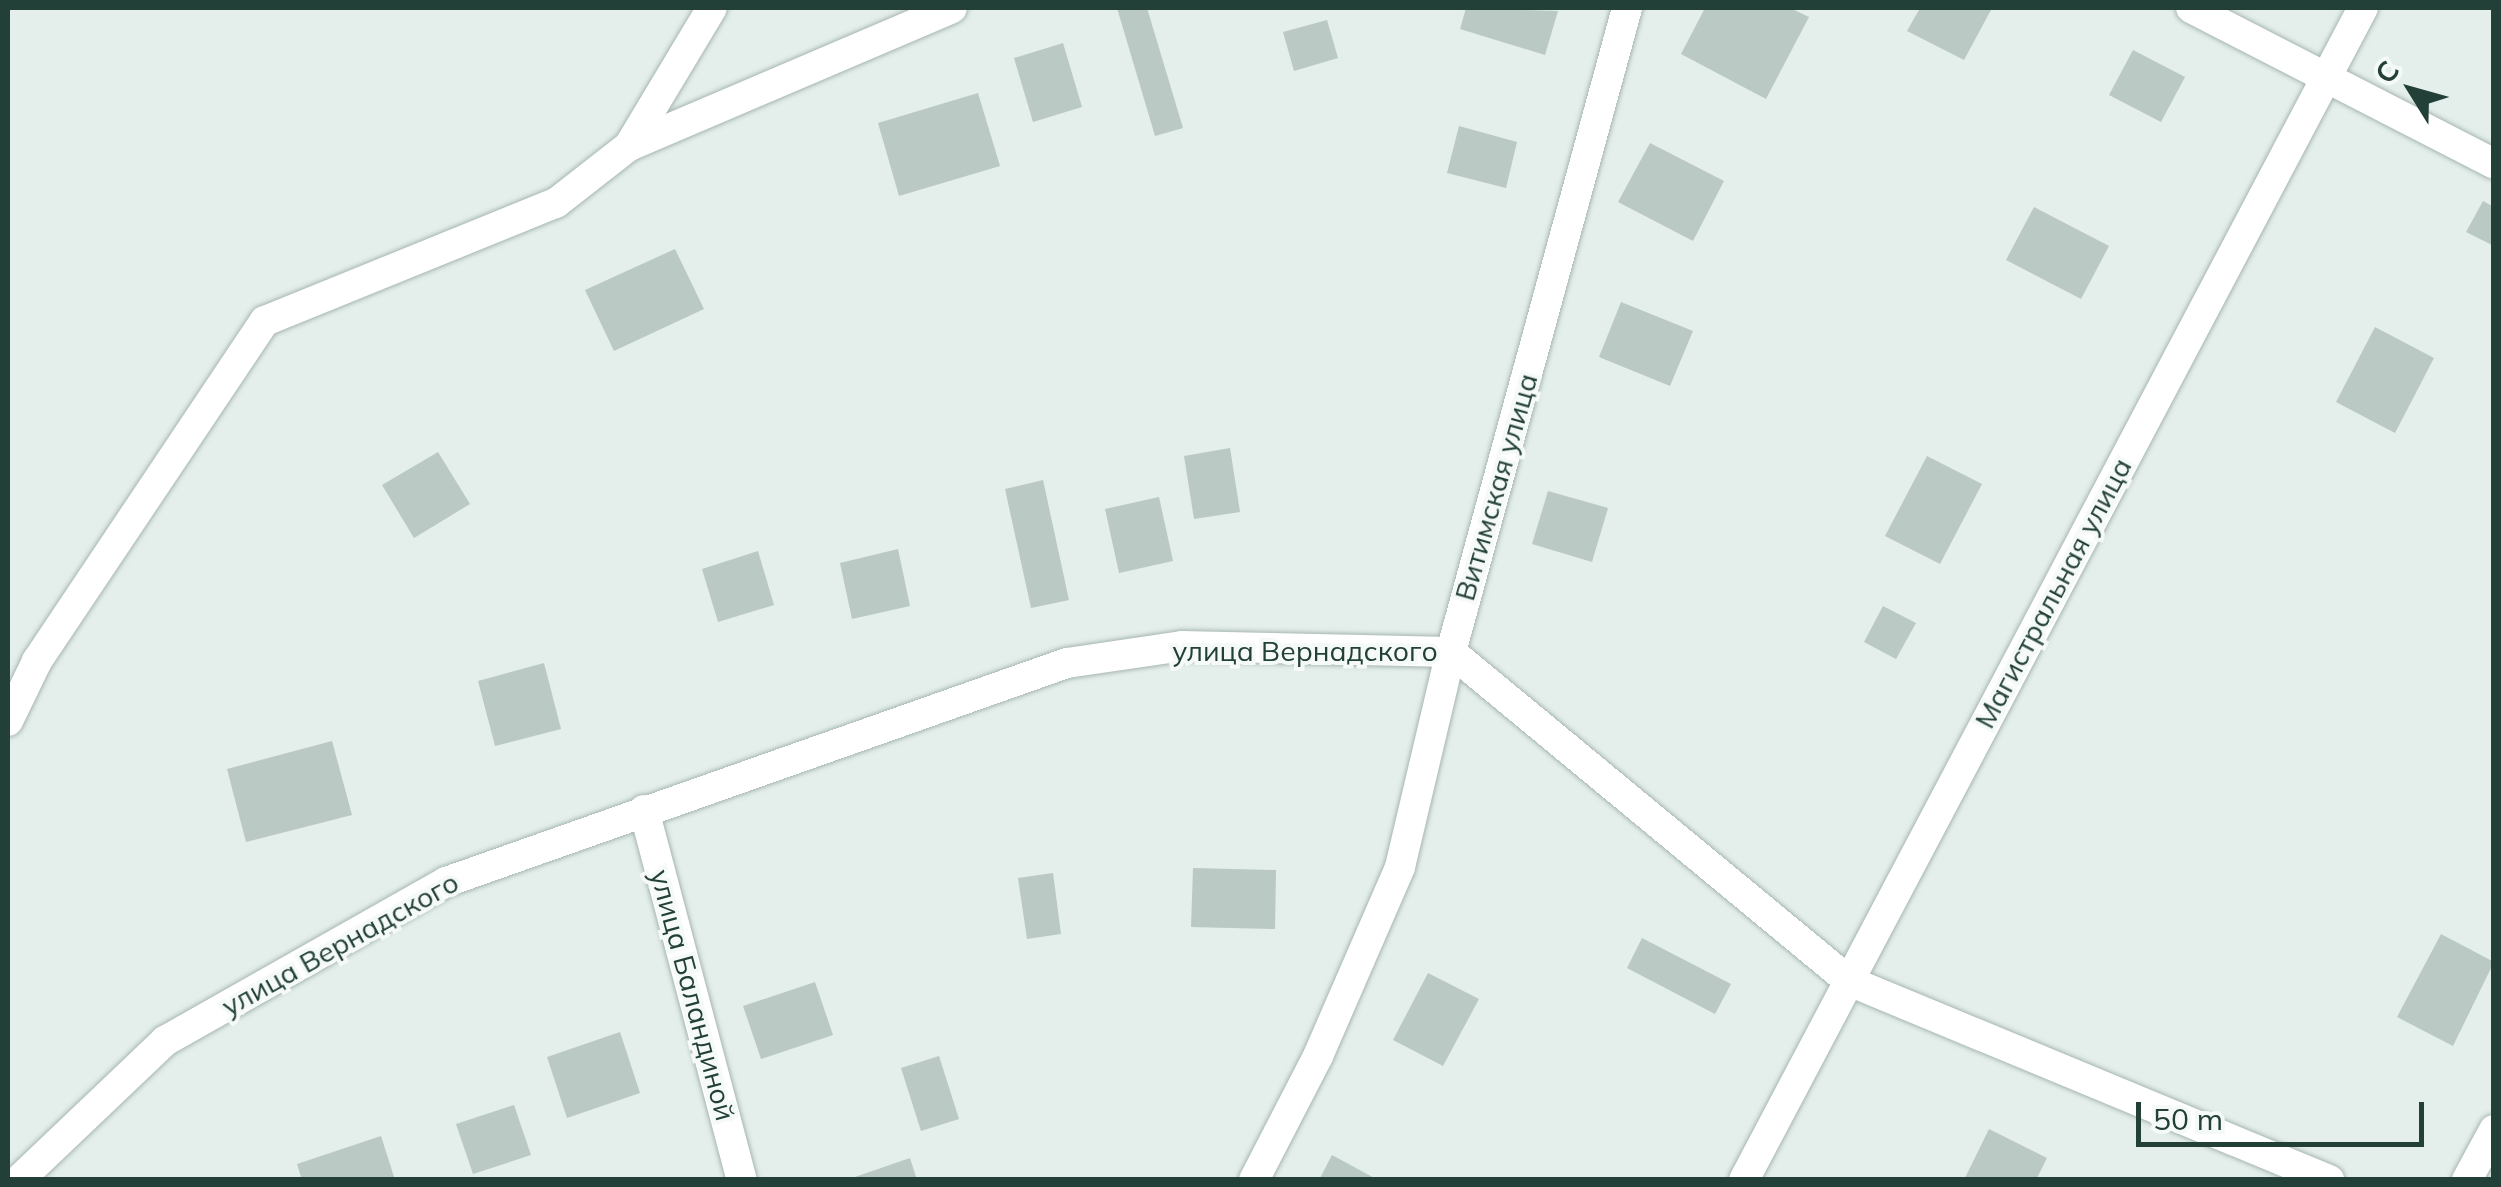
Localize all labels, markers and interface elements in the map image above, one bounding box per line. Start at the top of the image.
north arrow [2361,40,2461,140]
text: С [2367,53,2406,90]
street label: Витимская улица [1448,370,1544,604]
street label: Магистральная улица [1967,452,2139,734]
street label: улица Вернадского [1172,634,1438,668]
street label: улица Вернадского [216,865,464,1023]
street label: улица Баландиной [643,866,743,1124]
scale bar [2141,1082,2428,1144]
text: 50 m [2153,1100,2223,1138]

